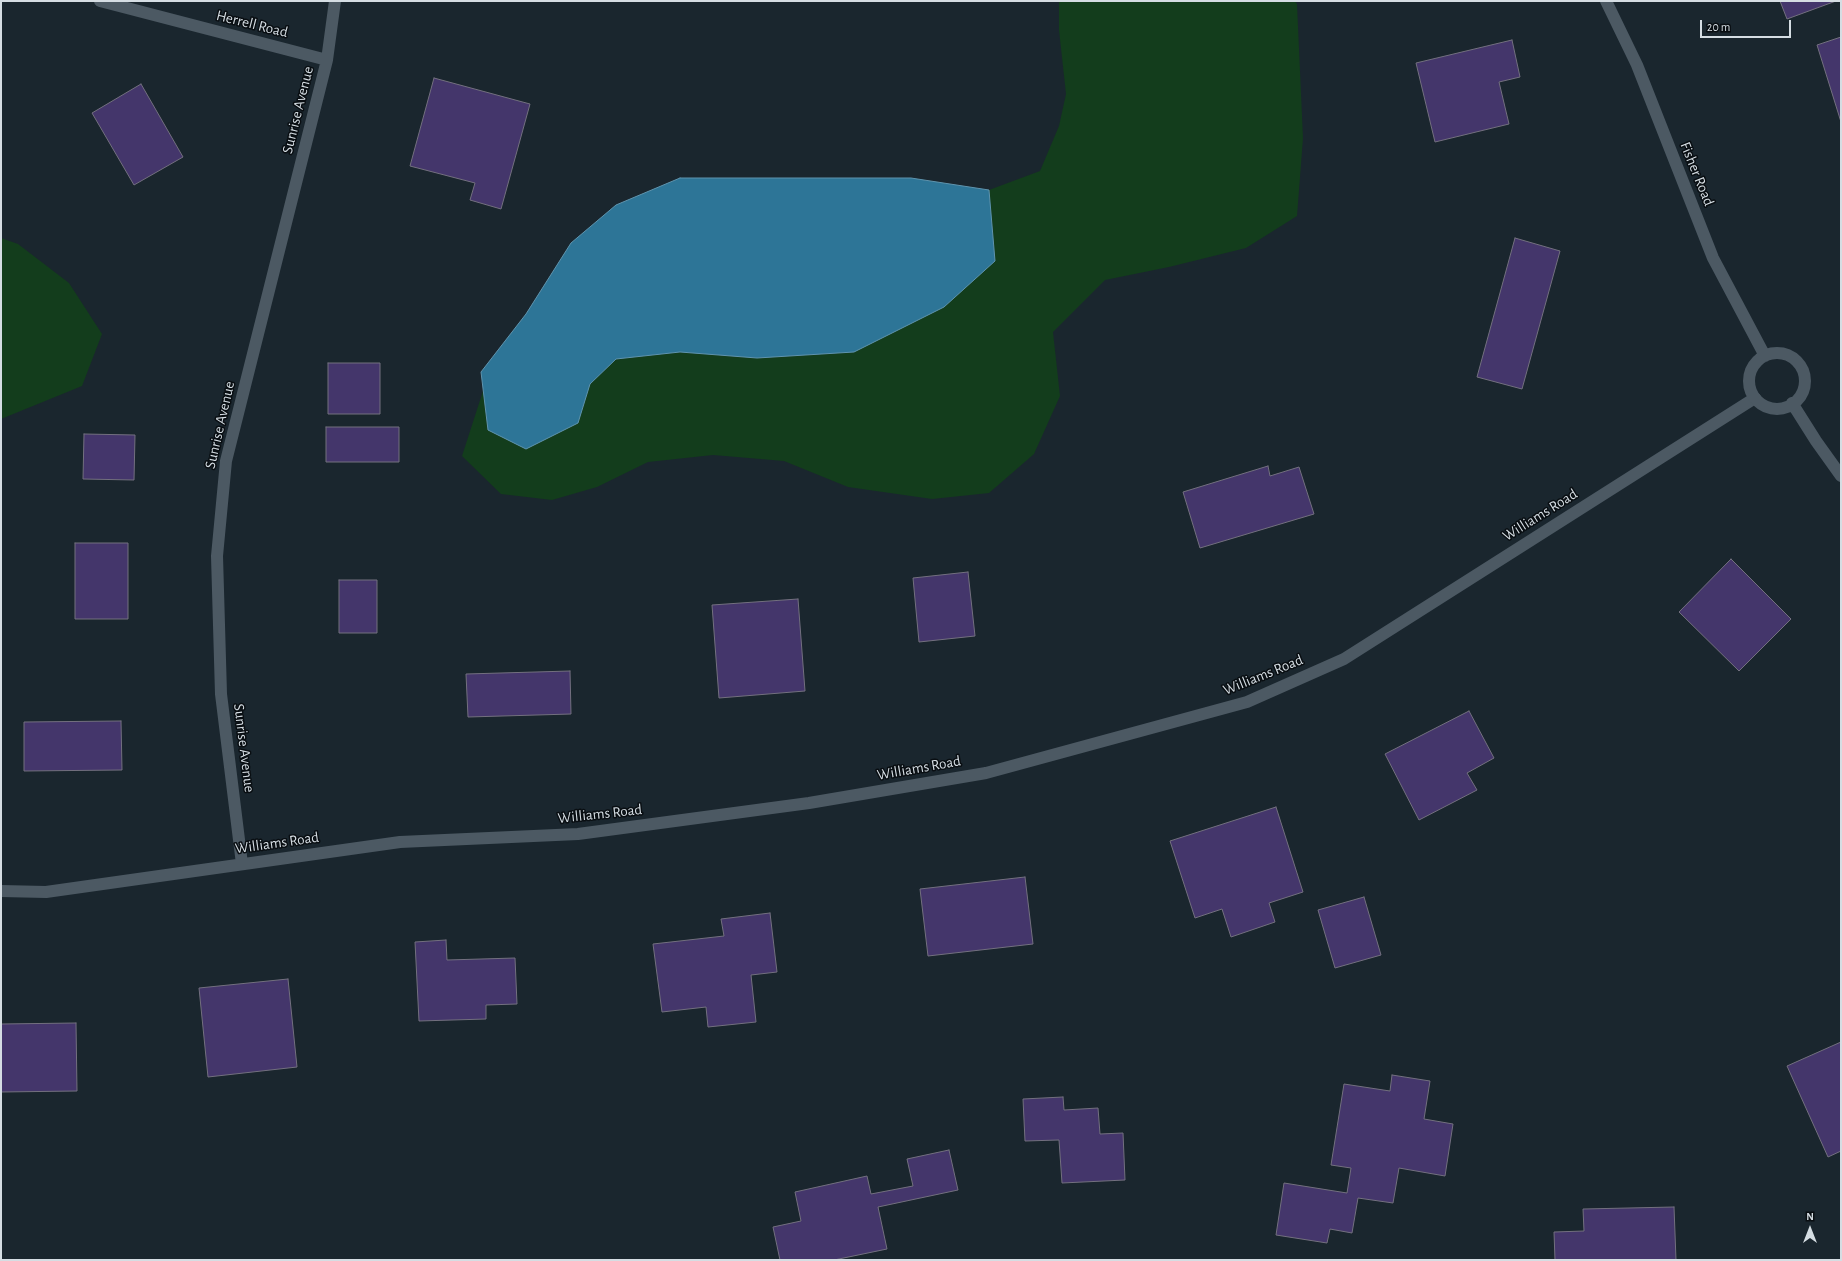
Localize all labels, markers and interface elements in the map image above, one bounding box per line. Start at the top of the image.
street label: Herrell Road [214,6,290,42]
scale bar [1702,12,1793,38]
text: 20 m [1707,21,1730,33]
street label: Sunrise Avenue [278,64,318,156]
street label: Fisher Road [1676,139,1718,209]
street label: Sunrise Avenue [201,379,239,471]
street label: Williams Road [1499,485,1581,545]
street label: Williams Road [1220,651,1306,699]
street label: Sunrise Avenue [230,703,258,793]
street label: Williams Road [876,752,962,784]
street label: Williams Road [557,801,643,827]
street label: Williams Road [234,828,320,858]
north arrow [1790,1209,1830,1249]
text: N [1806,1211,1814,1222]

